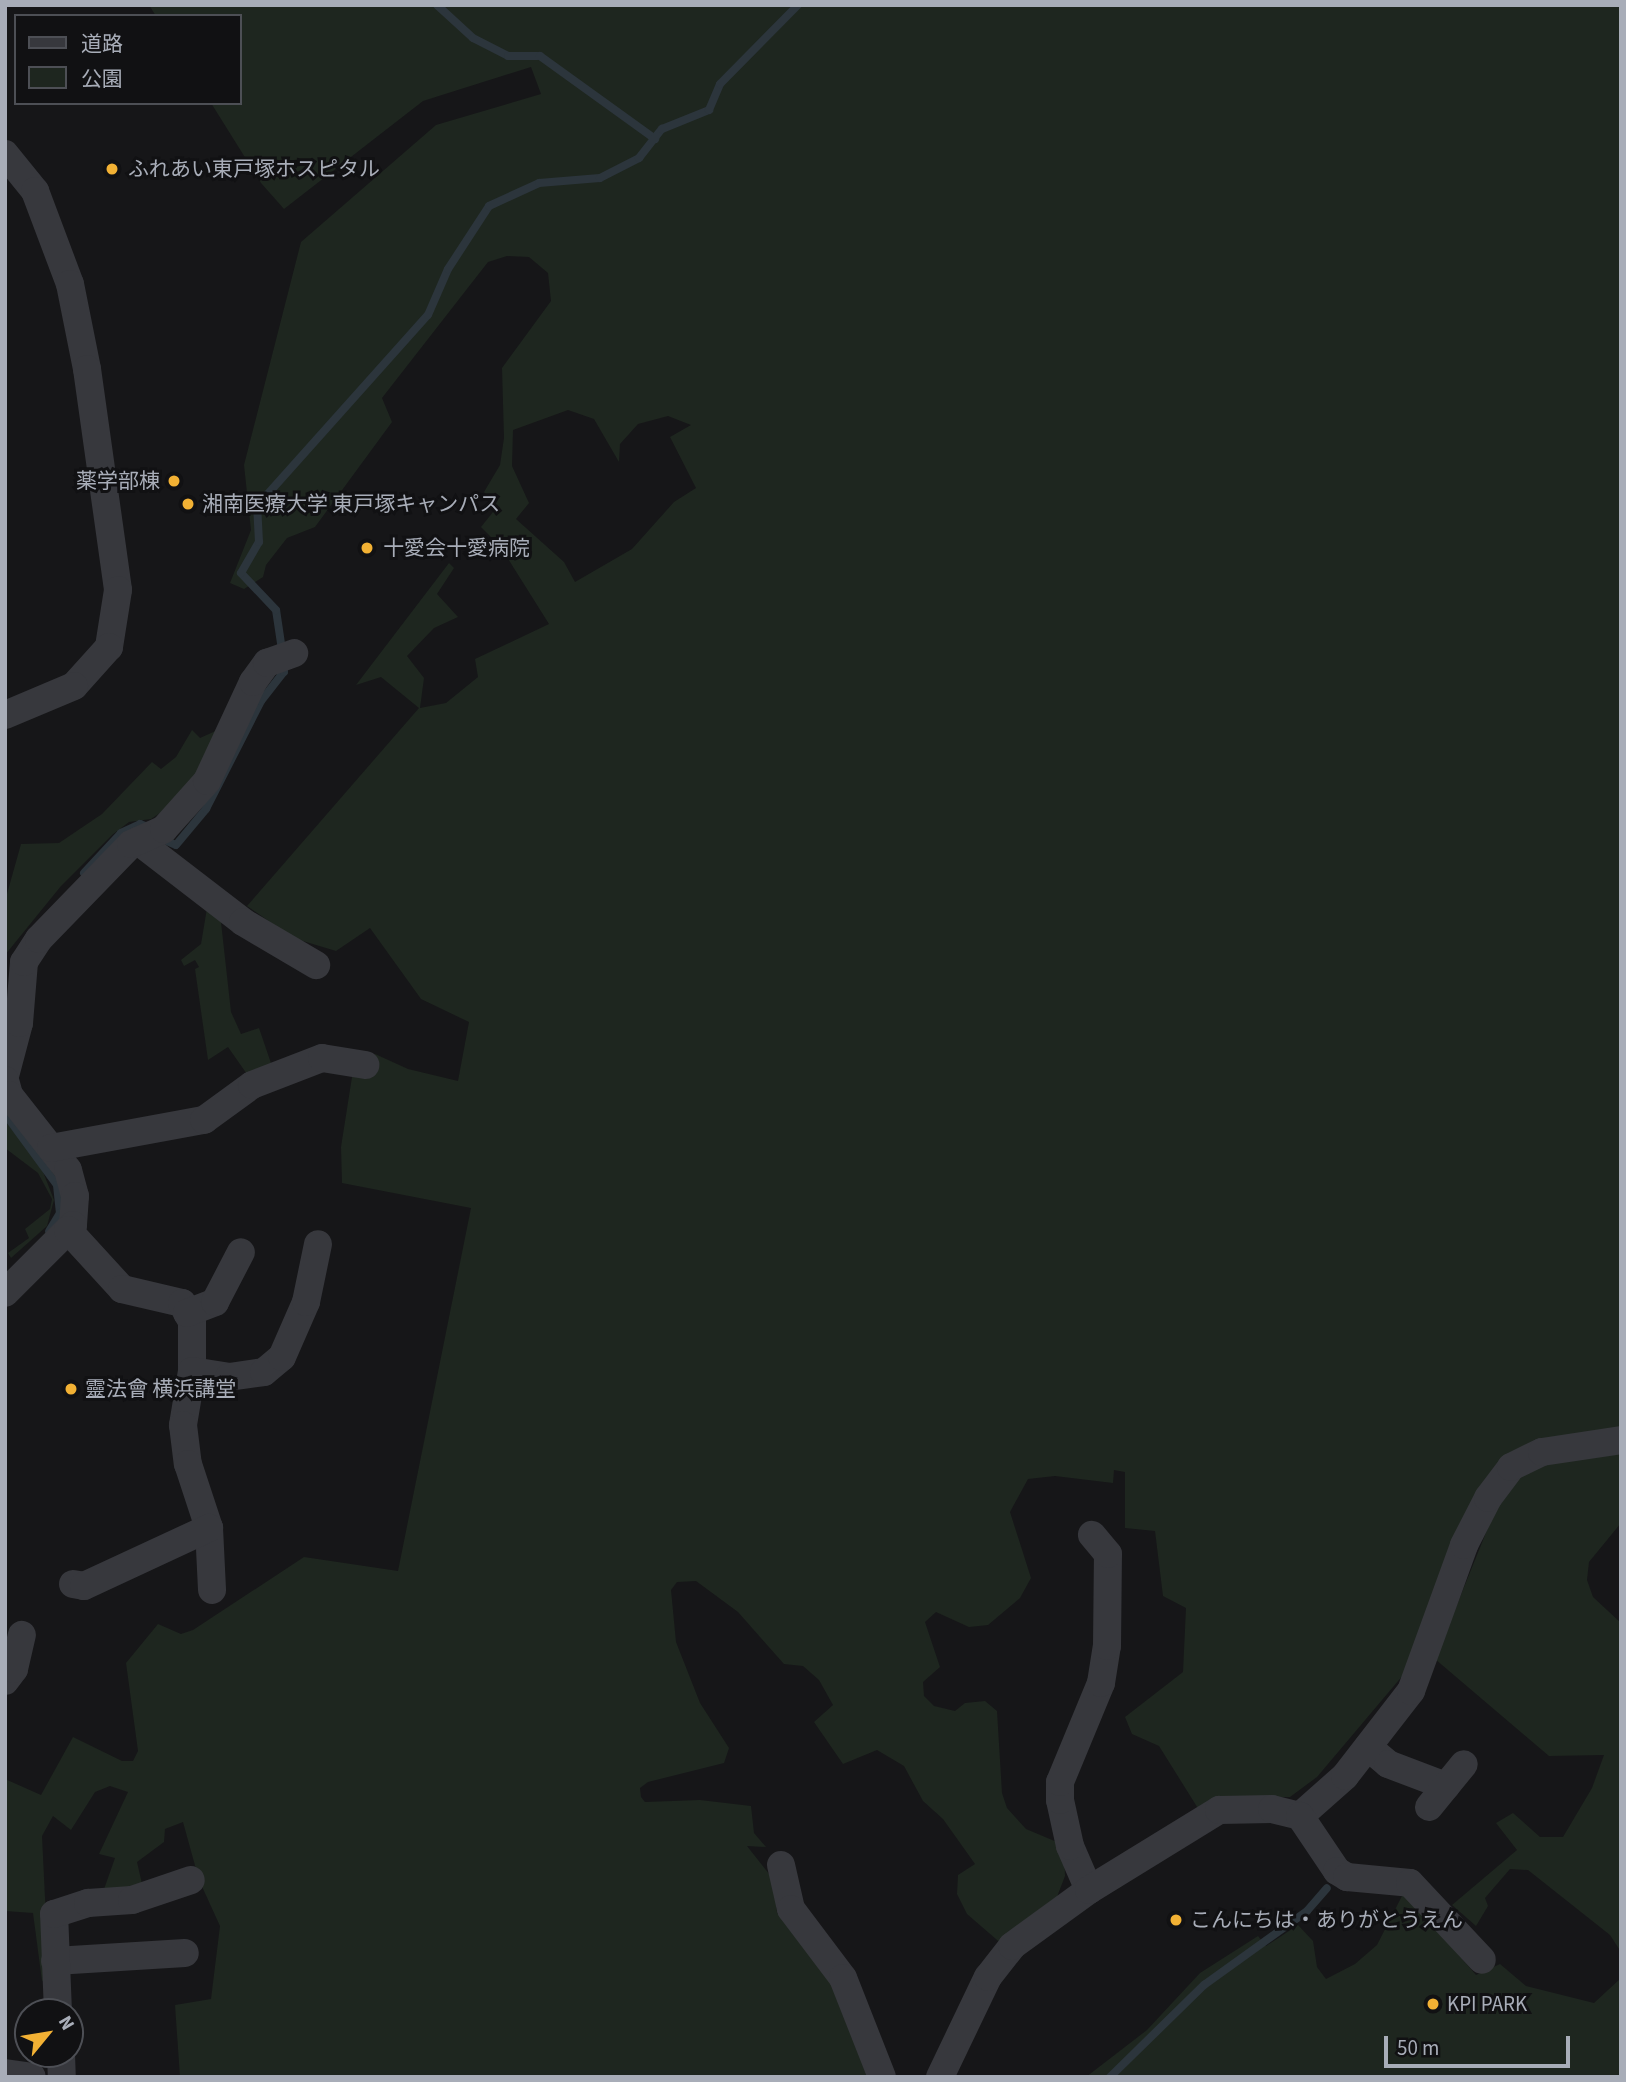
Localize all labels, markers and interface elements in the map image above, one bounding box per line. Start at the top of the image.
legend [14,14,242,105]
text: 道路 [81,29,123,59]
text: 公園 [81,64,123,94]
place label: ふれあい東戸塚ホスピタル [128,156,380,182]
marker: ふれあい東戸塚ホスピタル [102,159,122,179]
place label: 薬学部棟 [76,468,160,494]
marker: 薬学部棟 [166,473,182,489]
place label: 湘南医療大学 東戸塚キャンパス [202,491,500,517]
marker: 湘南医療大学 東戸塚キャンパス [180,496,196,512]
place label: 十愛会十愛病院 [383,535,530,561]
marker: 十愛会十愛病院 [357,538,377,558]
place label: 靈法會 横浜講堂 [85,1376,236,1402]
marker: 靈法會 横浜講堂 [63,1381,79,1397]
place label: こんにちは・ありがとうえん [1190,1907,1463,1933]
marker: こんにちは・ありがとうえん [1168,1912,1184,1928]
place label: KPI PARK [1447,1991,1527,2017]
marker: KPI PARK [1425,1996,1441,2012]
north arrow [14,1998,84,2068]
text: N [51,2011,81,2035]
scale bar [1388,2022,1574,2066]
text: 50 m [1397,2033,1439,2063]

